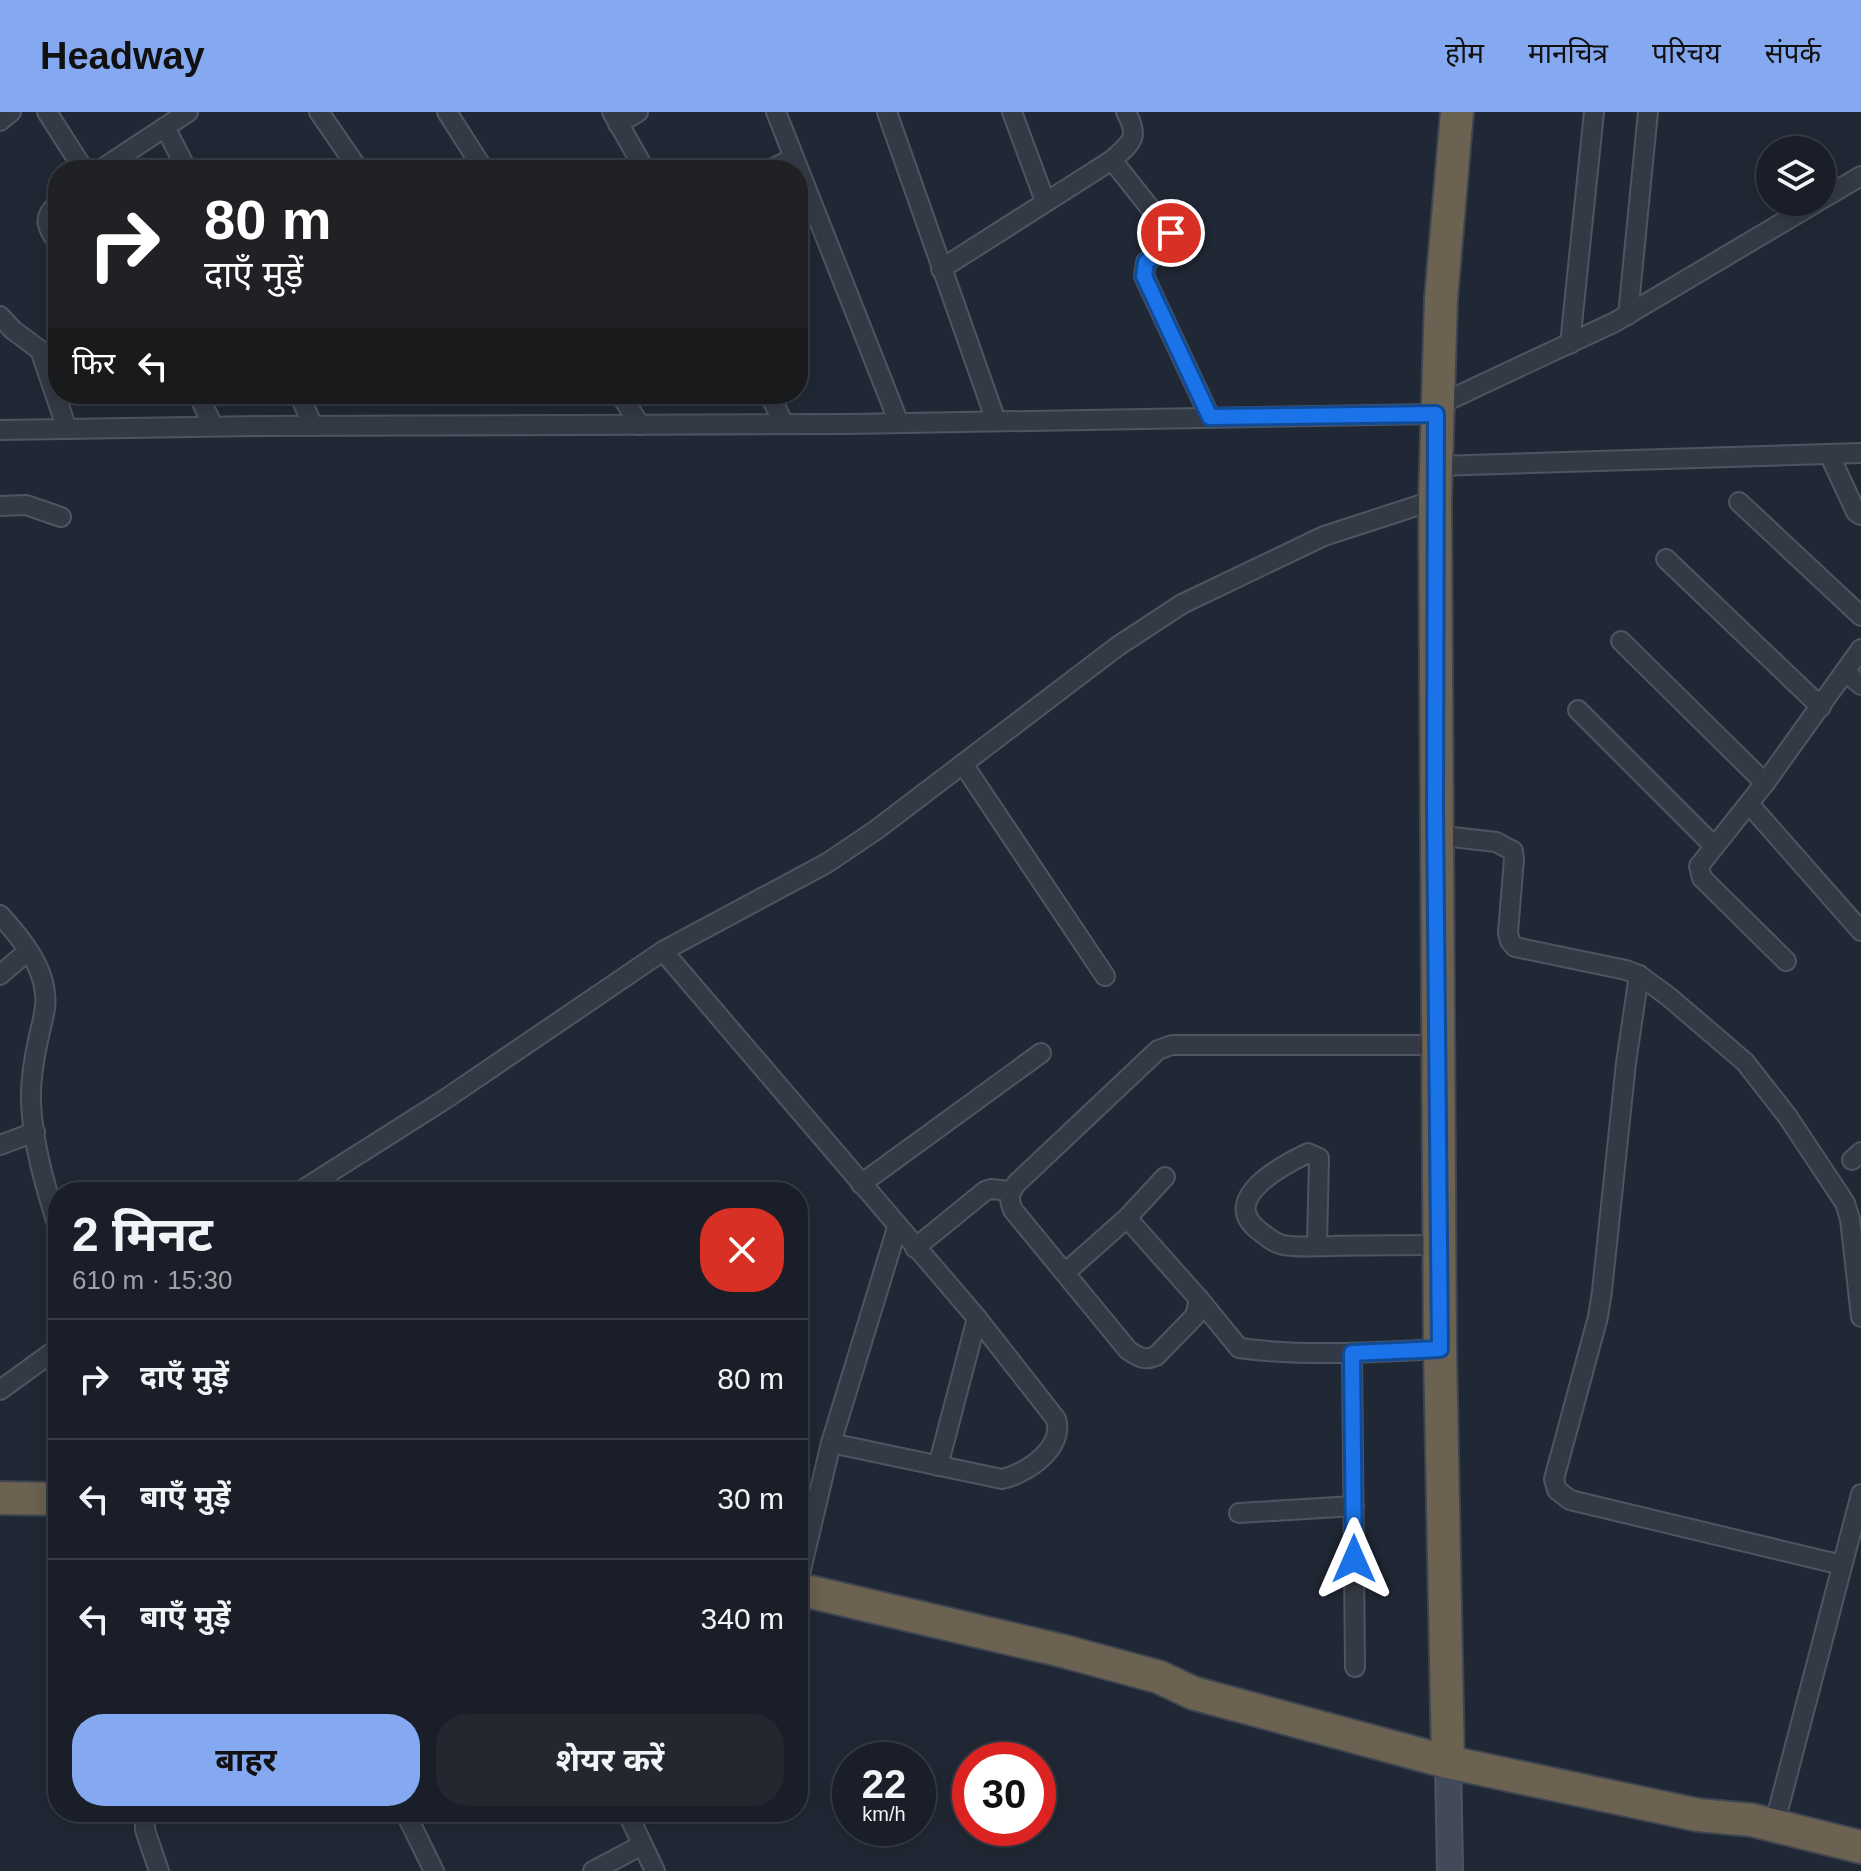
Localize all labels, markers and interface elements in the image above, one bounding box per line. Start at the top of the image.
text: Headway [40,35,205,77]
text: होम [1445,38,1484,69]
text: मानचित्र [1528,38,1608,69]
text: परिचय [1652,38,1721,69]
text: संपर्क [1765,38,1821,69]
map controls [1756,136,1836,216]
button: layers [1756,136,1836,216]
text: 80 m [204,188,332,251]
icon: right [72,192,176,296]
pin [1137,199,1205,267]
icon: arrive [1149,211,1193,255]
text: दाएँ मुड़ें [204,254,303,295]
icon: left [131,344,175,388]
text: फिर [72,347,115,380]
text: 2 मिनट [72,1208,213,1261]
button: close [700,1208,784,1292]
text: 610 m · 15:30 [72,1265,232,1295]
icon: right [72,1357,116,1401]
text: दाएँ मुड़ें [140,1360,229,1393]
text: 80 m [717,1362,784,1395]
icon: left [72,1477,116,1521]
text: बाएँ मुड़ें [140,1480,231,1513]
text: 30 m [717,1482,784,1515]
position arrow [1312,1517,1396,1601]
icon: left [72,1597,116,1641]
text: बाएँ मुड़ें [140,1600,231,1633]
text: 340 m [701,1602,784,1635]
button: बाहर [72,1714,420,1806]
button: शेयर करें [436,1714,784,1806]
speed limit sign: 30 [952,1742,1056,1846]
text: 22 [862,1762,906,1806]
text: km/h [862,1803,906,1825]

